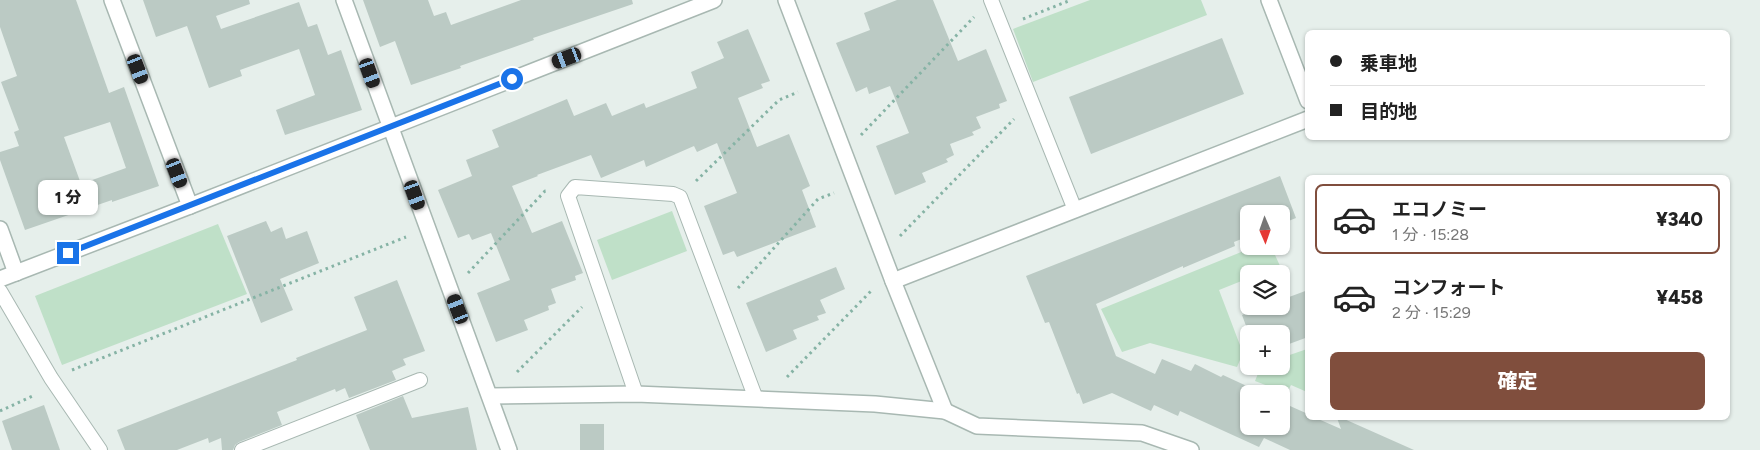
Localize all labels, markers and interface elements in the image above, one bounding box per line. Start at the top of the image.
car [550,46,583,70]
car [125,52,150,86]
text: 乗車地 [1360,52,1417,75]
car [357,56,382,90]
route start [501,68,523,90]
text: 目的地 [1360,100,1417,123]
car [164,156,189,190]
car [402,178,427,212]
callout: 1 分 [38,180,98,216]
text: 1 分 [55,188,81,207]
icon: car [1332,197,1377,242]
text: エコノミー [1392,198,1487,221]
north arrow [1240,205,1290,255]
map controls [1240,205,1290,435]
text: ¥340 [1656,208,1703,231]
text: 1 分 · 15:28 [1392,225,1469,244]
route end [57,242,79,264]
button: layers [1240,265,1290,315]
icon: car [1332,275,1377,320]
text: コンフォート [1392,276,1505,299]
text: ¥458 [1656,286,1703,309]
car [445,292,470,326]
text: 2 分 · 15:29 [1392,303,1471,322]
button: + [1240,325,1290,375]
button: 確定 [1330,352,1705,410]
button: − [1240,385,1290,435]

